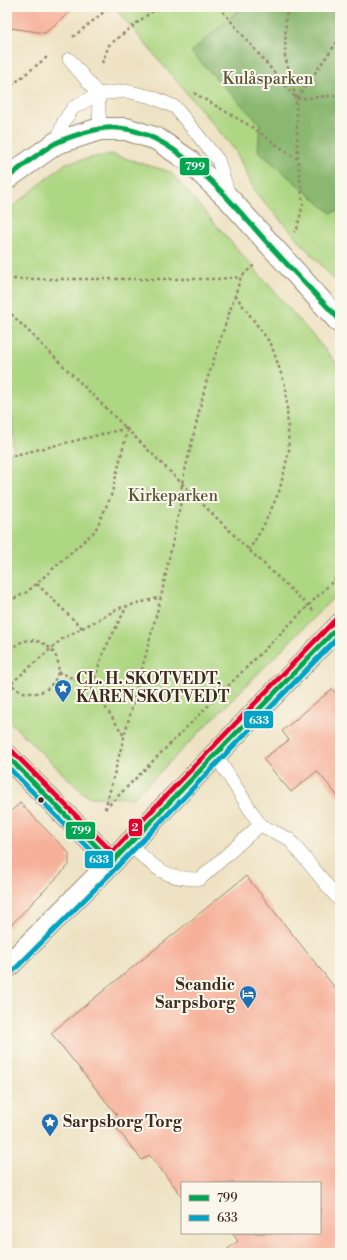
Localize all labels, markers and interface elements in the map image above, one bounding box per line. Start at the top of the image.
park label: Kulåsparken [223,69,314,89]
line badge: 799 [179,157,210,176]
text: 799 [185,160,205,174]
park label: Kirkeparken [128,486,218,506]
place label: CL. H. SKOTVEDT, KAREN SKOTVEDT [76,669,230,707]
place icon: CL. H. SKOTVEDT, KAREN SKOTVEDT [53,678,73,703]
line badge: 633 [243,710,274,729]
text: 633 [249,714,269,728]
unlabelled marker [36,795,46,805]
line badge: 2 [128,818,143,837]
line badge: 799 [65,821,96,840]
text: 2 [132,821,139,835]
text: 799 [71,824,91,838]
line badge: 633 [84,850,114,869]
text: 633 [89,853,109,867]
place label: Scandic Sarpsborg [155,975,236,1013]
hotel icon: Scandic Sarpsborg [238,984,258,1009]
place icon: Sarpsborg Torg [40,1112,60,1137]
place label: Sarpsborg Torg [63,1112,183,1132]
legend [181,1182,321,1234]
text: 799 [217,1191,237,1206]
text: 633 [217,1211,238,1226]

